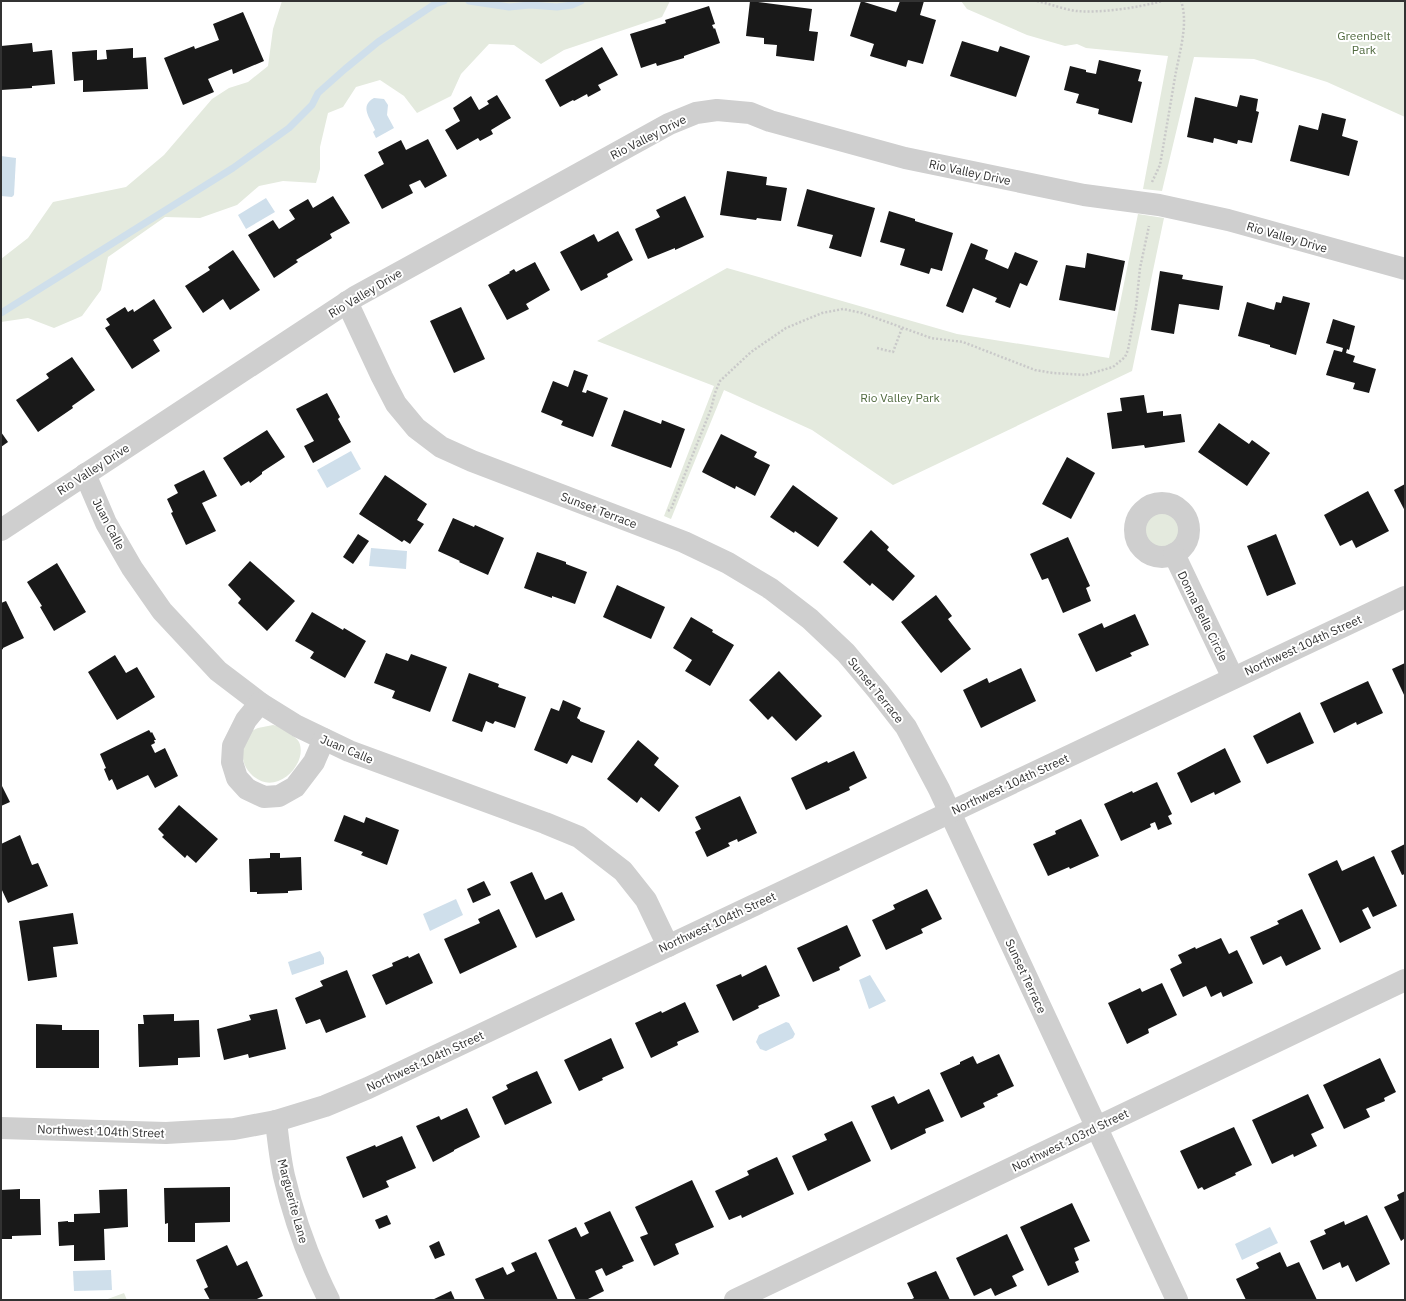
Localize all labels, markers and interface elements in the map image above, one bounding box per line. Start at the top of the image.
park label: Greenbelt Park [1337,28,1391,57]
street label: Rio Valley Drive [607,111,689,163]
street label: Rio Valley Drive [928,156,1013,188]
street label: Rio Valley Drive [1245,218,1329,256]
street label: Rio Valley Drive [325,265,405,321]
park label: Rio Valley Park [860,390,941,405]
street label: Rio Valley Drive [54,440,132,498]
street label: Sunset Terrace [559,489,640,532]
street label: Juan Calle [90,496,129,553]
street label: Donna Bella Circle [1175,568,1232,664]
street label: Northwest 104th Street [1242,611,1364,679]
street label: Sunset Terrace [845,654,907,726]
street label: Juan Calle [318,731,376,767]
street label: Northwest 104th Street [949,750,1071,818]
street label: Northwest 104th Street [656,888,778,956]
street label: Sunset Terrace [1002,936,1050,1016]
street label: Northwest 104th Street [364,1027,486,1095]
street label: Northwest 103rd Street [1009,1105,1131,1175]
street label: Northwest 104th Street [37,1121,165,1141]
street label: Marguerite Lane [275,1157,312,1245]

